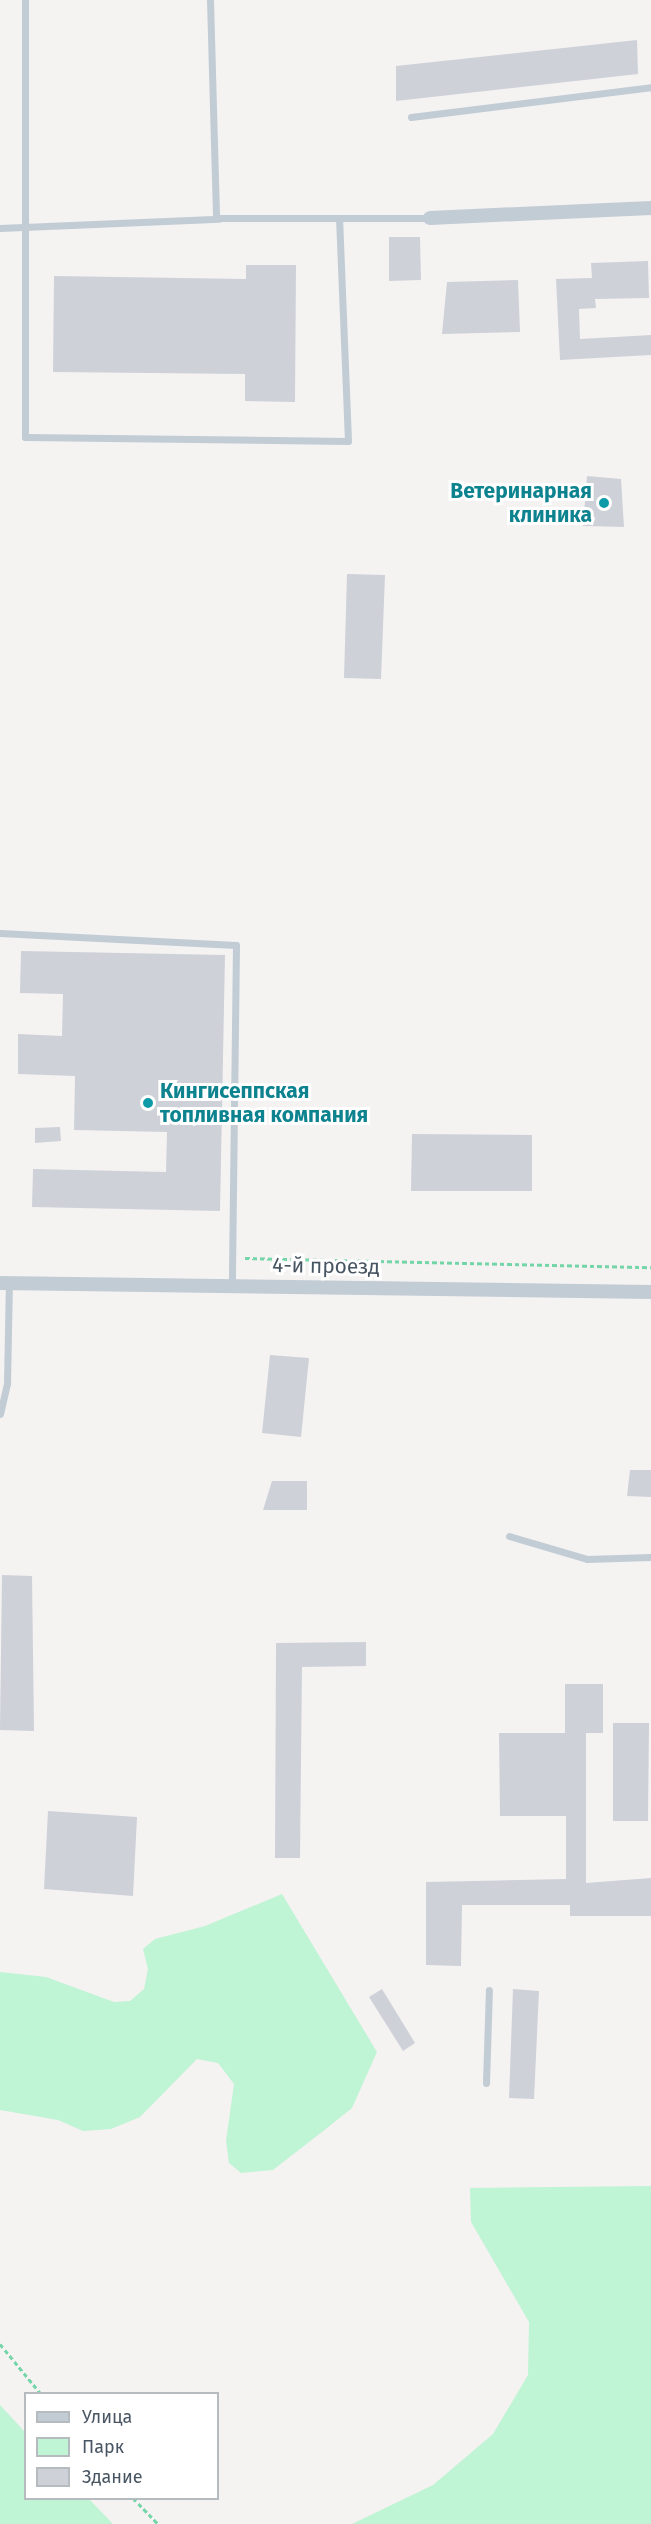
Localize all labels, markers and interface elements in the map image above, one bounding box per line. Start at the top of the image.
place label: Ветеринарная клиника [450,478,592,528]
marker: Ветеринарная клиника [597,496,611,510]
place label: Кингисеппская топливная компания [160,1078,368,1128]
marker: Кингисеппская топливная компания [141,1096,155,1110]
street label: 4-й проезд [272,1252,380,1280]
legend [24,2392,219,2500]
text: Улица [82,2406,132,2428]
text: Парк [82,2436,124,2458]
text: Здание [82,2466,143,2488]

